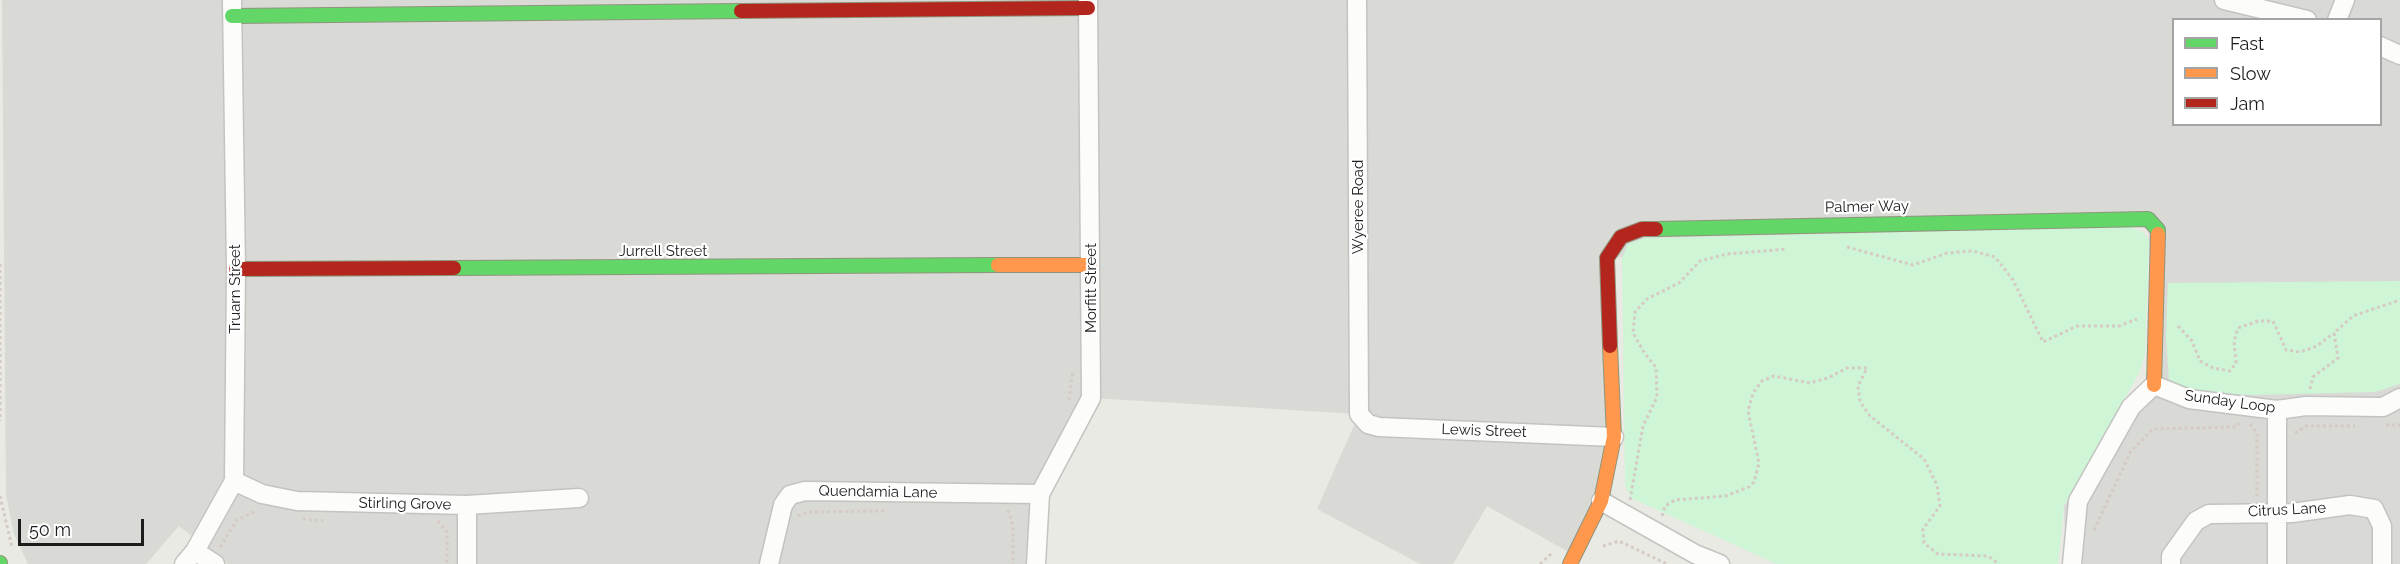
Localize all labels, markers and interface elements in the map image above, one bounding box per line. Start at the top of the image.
legend [2172,18,2382,126]
text: Fast [2230,33,2264,54]
text: Slow [2230,63,2271,84]
text: Jam [2230,93,2265,114]
street label: Wyeree Road [1349,160,1367,254]
street label: Palmer Way [1825,197,1909,217]
street label: Jurrell Street [619,242,707,260]
street label: Morfitt Street [1082,243,1100,333]
street label: Truarn Street [226,244,244,334]
street label: Sunday Loop [2183,387,2277,417]
street label: Lewis Street [1441,421,1527,441]
street label: Quendamia Lane [818,482,938,502]
street label: Stirling Grove [359,494,451,514]
street label: Citrus Lane [2247,499,2327,521]
scale bar [21,507,147,545]
text: 50 m [29,519,71,540]

